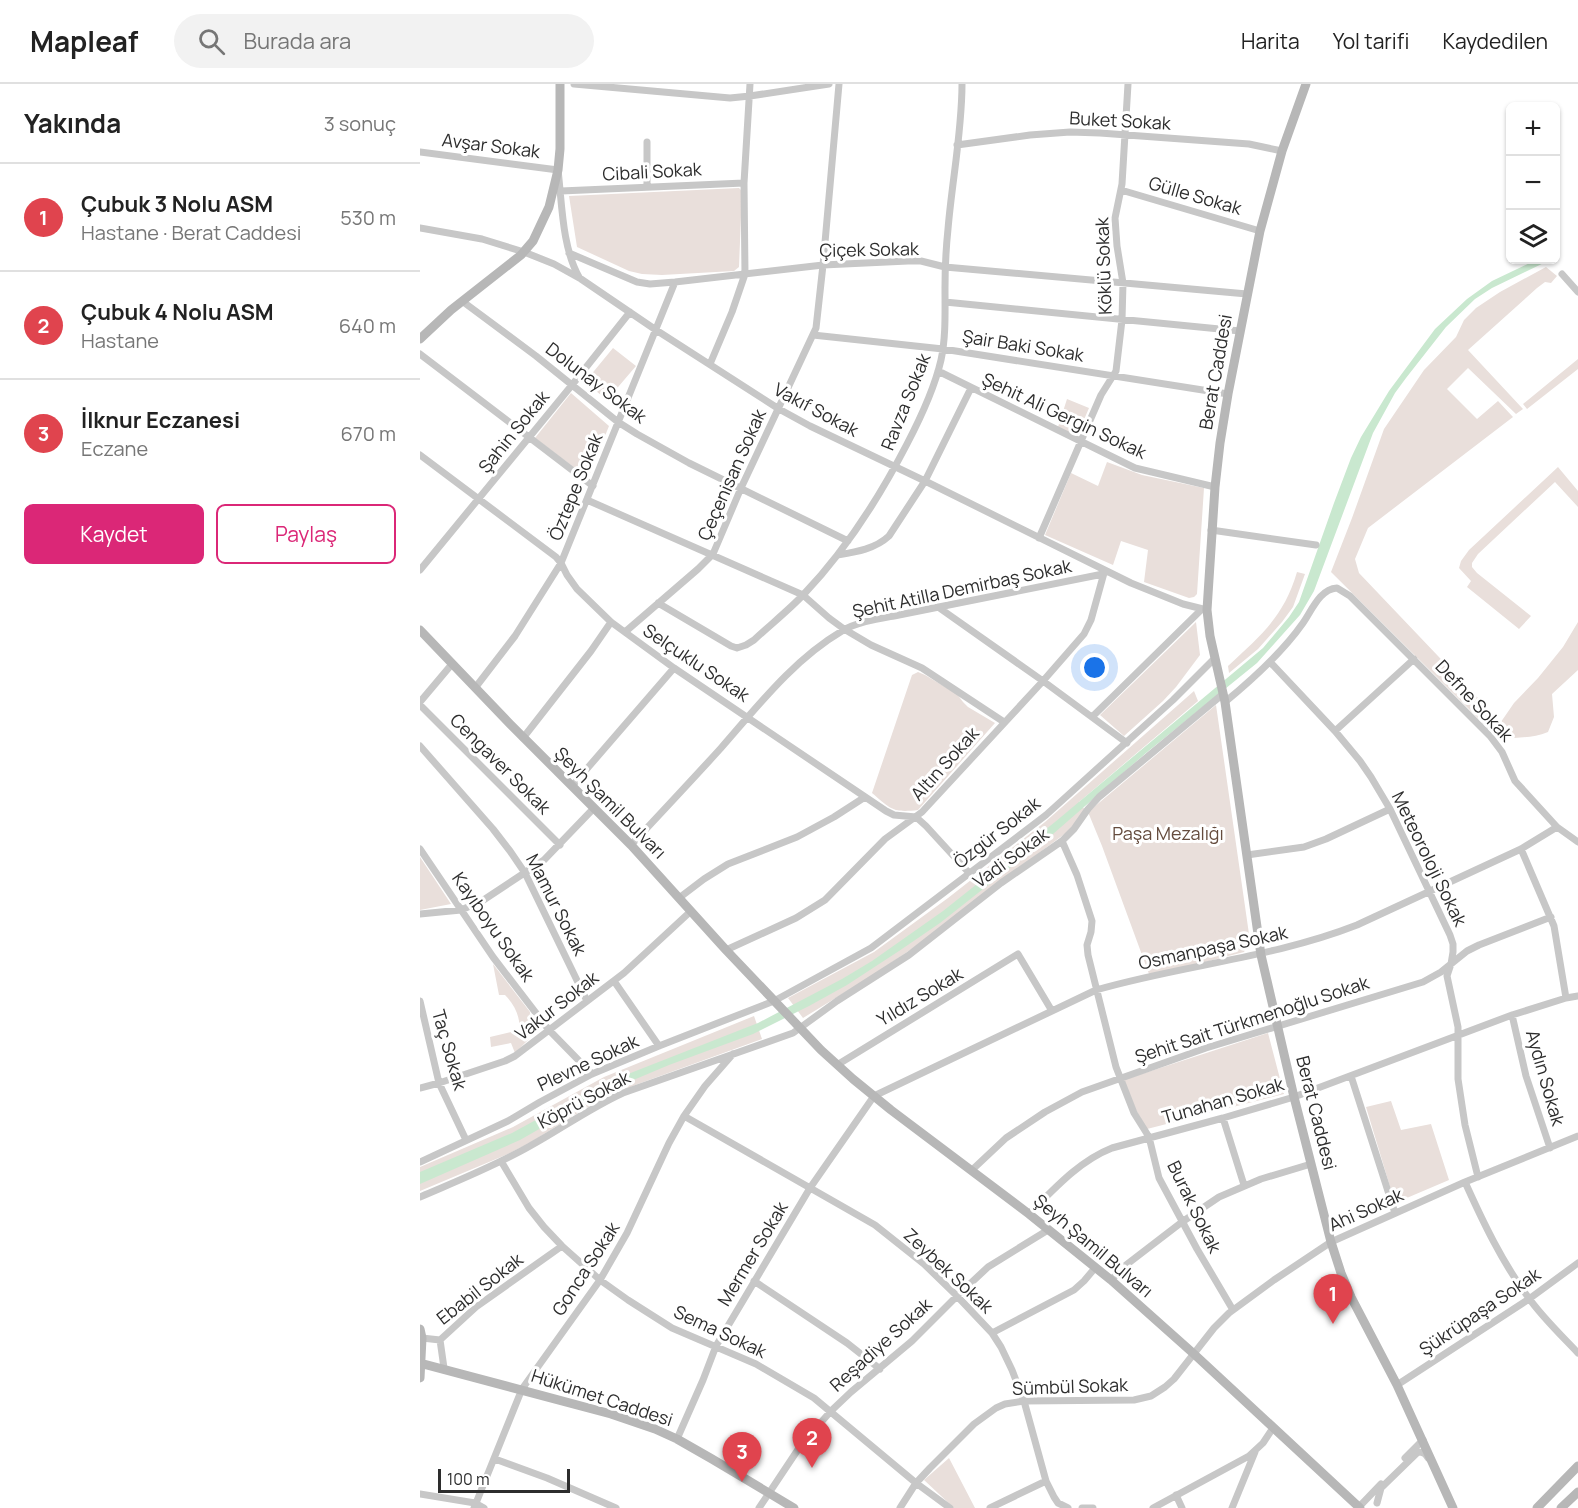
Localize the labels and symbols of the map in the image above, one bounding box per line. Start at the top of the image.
street label: Buket Sokak [1069,105,1172,135]
street label: Avşar Sokak [441,127,543,163]
street label: Cibali Sokak [602,156,703,186]
street label: Gülle Sokak [1146,170,1246,220]
street label: Köklü Sokak [1089,216,1117,315]
street label: Çiçek Sokak [819,236,920,262]
street label: Berat Caddesi [1193,312,1237,431]
street label: Şair Baki Sokak [961,324,1087,367]
street label: Dolunay Sokak [541,336,653,429]
street label: Ravza Sokak [875,349,936,454]
street label: Şehit Ali Gergin Sokak [978,366,1151,464]
street label: Vakıf Sokak [770,377,864,442]
street label: Şahin Sokak [472,384,555,478]
street label: Çeçenisan Sokak [691,404,771,544]
street label: Öztepe Sokak [543,428,608,544]
street label: Şehit Atilla Demirbaş Sokak [850,553,1075,623]
street label: Selçuklu Sokak [639,618,755,707]
your location [1080,653,1109,682]
street label: Defne Sokak [1431,654,1519,747]
street label: Cengaver Sokak [445,708,557,820]
street label: Altın Sokak [905,721,984,805]
street label: Şeyh Şamil Bulvarı [550,741,672,863]
street label: Meteoroloji Sokak [1387,787,1473,931]
street label: Özgür Sokak [948,790,1045,874]
street label: Vadi Sokak [968,821,1054,893]
park label: Paşa Mezalığı [1112,821,1224,845]
street label: Mamur Sokak [521,850,593,960]
street label: Kayıboyu Sokak [447,867,541,987]
street label: Osmanpaşa Sokak [1136,919,1291,975]
street label: Yıldız Sokak [872,961,968,1031]
street label: Vakur Sokak [510,965,604,1045]
street label: Şehit Sait Türkmenoğlu Sokak [1132,969,1373,1068]
street label: Taç Sokak [427,1007,473,1094]
street label: Aydın Sokak [1521,1027,1571,1129]
street label: Plevne Sokak [533,1028,643,1096]
street label: Berat Caddesi [1291,1053,1343,1172]
street label: Köprü Sokak [533,1064,635,1134]
street label: Tunahan Sokak [1159,1071,1288,1129]
street label: Burak Sokak [1162,1156,1228,1258]
street label: Ahi Sokak [1324,1182,1408,1236]
street label: Şeyh Şamil Bulvarı [1029,1188,1158,1302]
street label: Mermer Sokak [712,1196,793,1310]
street label: Gonca Sokak [546,1216,625,1320]
street label: Zeybek Sokak [899,1223,999,1319]
street label: Ebabil Sokak [431,1246,528,1329]
street label: Şükrüpaşa Sokak [1414,1261,1546,1361]
pin: 1 [1314,1274,1352,1324]
street label: Reşadiye Sokak [824,1291,937,1396]
street label: Sema Sokak [670,1299,772,1364]
street label: Hükümet Caddesi [528,1363,676,1431]
street label: Sümbül Sokak [1012,1372,1129,1400]
pin: 2 [792,1418,832,1468]
pin: 3 [722,1432,762,1482]
scale bar [438,1466,570,1494]

